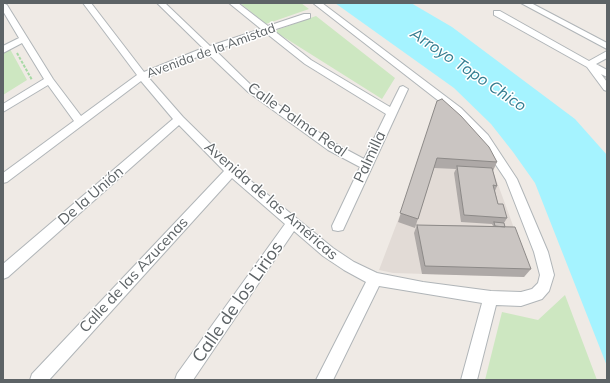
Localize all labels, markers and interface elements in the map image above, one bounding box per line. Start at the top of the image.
street label: Avenida de la Amistad [144,20,278,82]
water label: Arroyo Topo Chico [406,24,530,116]
street label: Calle Palma Real [244,79,350,161]
street label: Palmilla [350,128,390,186]
street label: Avenida de las Américas [201,138,341,264]
street label: De la Unión [55,163,127,229]
street label: Calle de las Azucenas [76,214,192,336]
street label: Calle de los Lirios [188,237,288,367]

